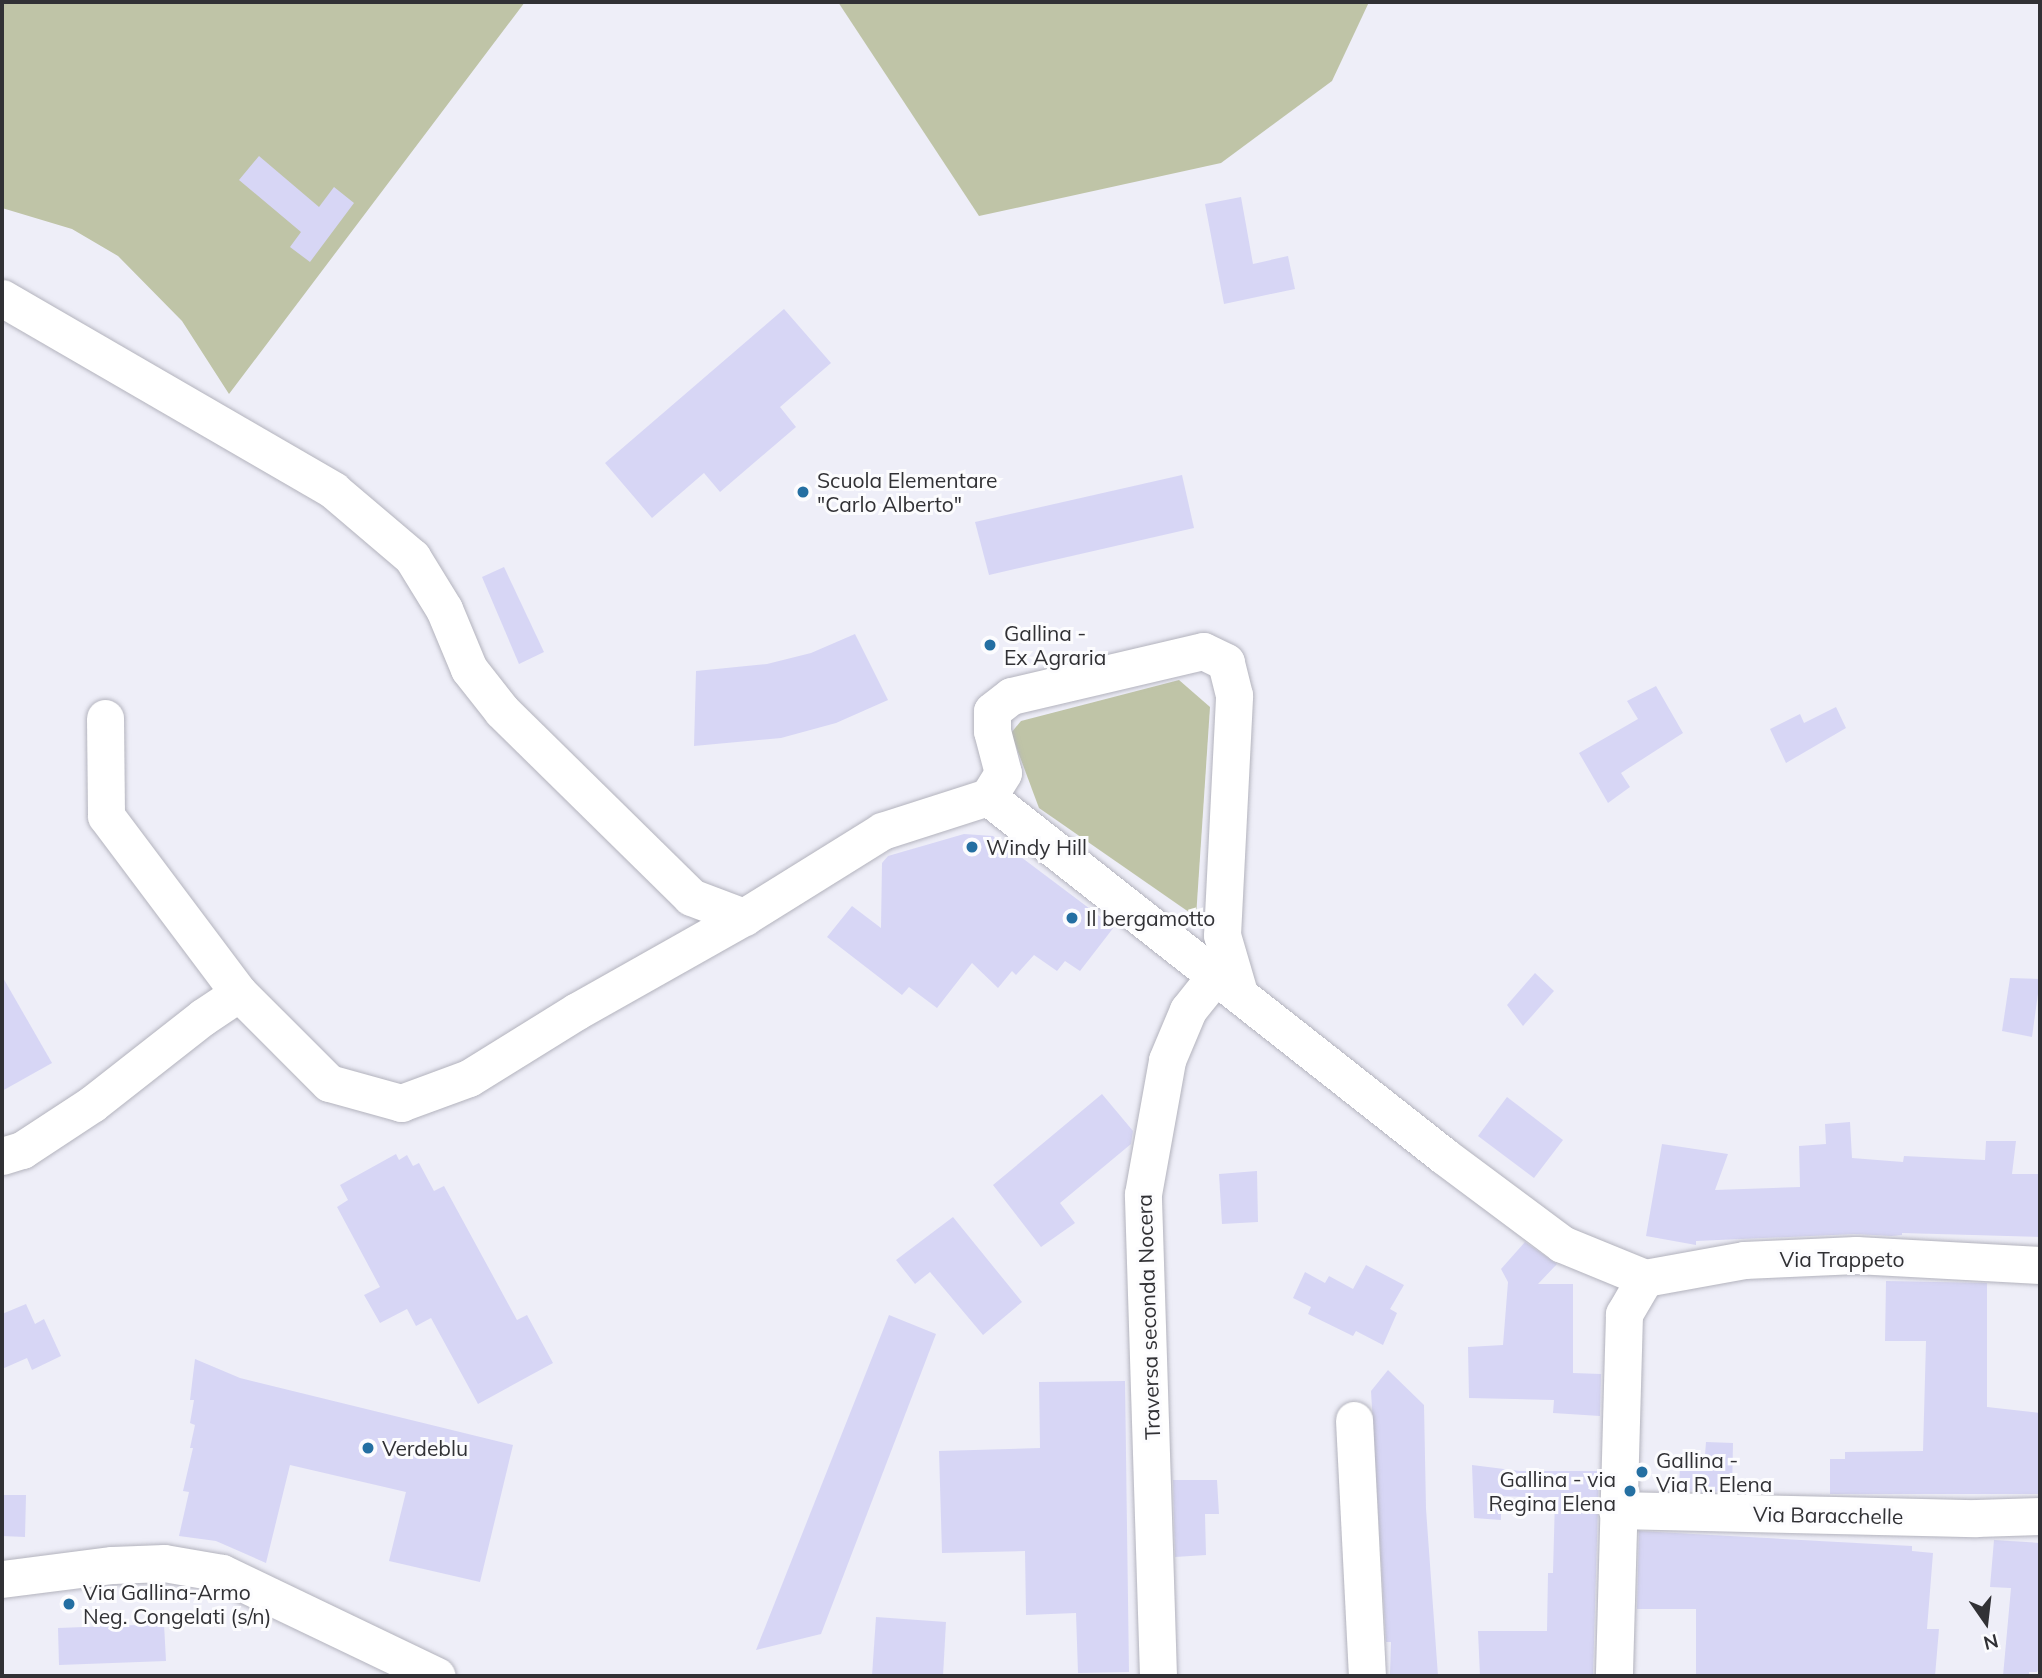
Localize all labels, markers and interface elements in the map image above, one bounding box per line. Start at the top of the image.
place label: Scuola Elementare "Carlo Alberto" [817,467,997,517]
marker: Scuola Elementare "Carlo Alberto" [795,484,811,500]
place label: Gallina - Ex Agraria [1004,620,1106,670]
marker: Gallina - Ex Agraria [982,637,998,653]
place label: Windy Hill [986,834,1087,860]
marker: Windy Hill [964,839,980,855]
place label: Il bergamotto [1086,905,1215,931]
marker: Il bergamotto [1064,910,1080,926]
street label: Traversa seconda Nocera [1131,1194,1165,1440]
street label: Via Trappeto [1780,1246,1904,1272]
place label: Verdeblu [382,1435,468,1461]
marker: Verdeblu [360,1440,376,1456]
place label: Gallina - Via R. Elena [1656,1447,1772,1497]
marker: Gallina - Via R. Elena [1634,1464,1650,1480]
place label: Gallina - via Regina Elena [1489,1466,1616,1516]
marker: Gallina - via Regina Elena [1622,1483,1638,1499]
street label: Via Baracchelle [1753,1501,1903,1529]
place label: Via Gallina-Armo Neg. Congelati (s/n) [83,1579,271,1629]
north arrow [1951,1587,2021,1657]
marker: Via Gallina-Armo Neg. Congelati (s/n) [61,1596,77,1612]
text: N [1981,1629,2001,1656]

